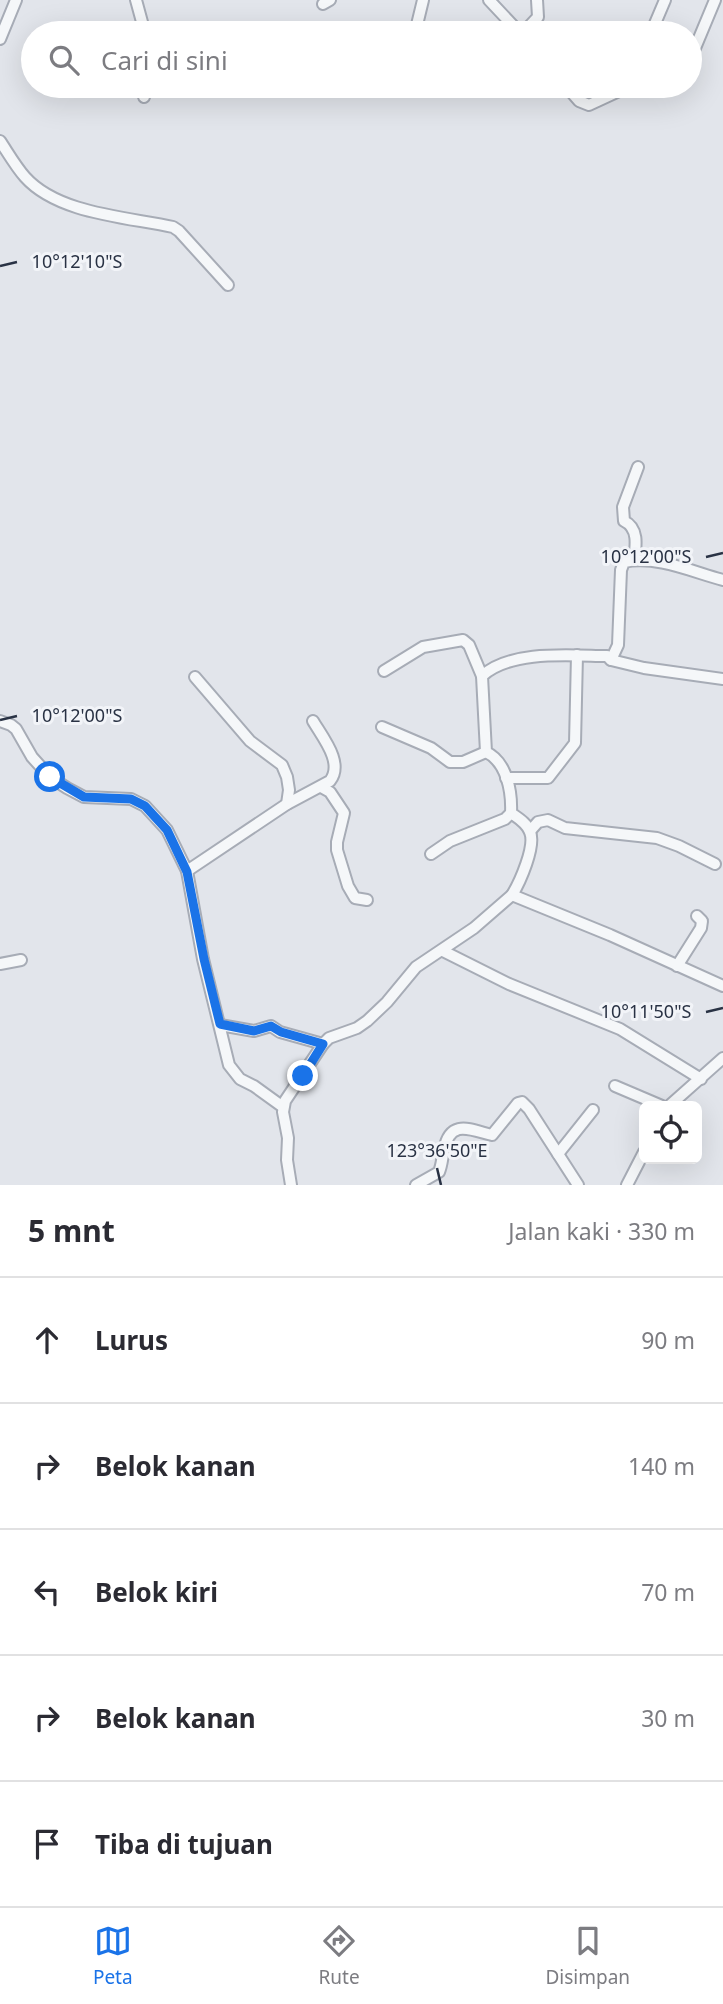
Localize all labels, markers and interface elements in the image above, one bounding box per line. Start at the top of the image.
search box [21,21,702,98]
icon: search [45,41,83,79]
text: Cari di sini [101,42,228,78]
text: 10°12'10"S [32,249,122,273]
text: 10°12'00"S [601,544,691,568]
text: 10°12'00"S [32,703,122,727]
route start [34,761,65,792]
text: 10°11'50"S [601,999,691,1023]
route end [287,1060,318,1091]
map controls [639,1101,702,1164]
button: locate [639,1101,702,1164]
text: 123°36'50"E [386,1138,488,1162]
text: 5 mnt [28,1210,115,1251]
text: Jalan kaki · 330 m [508,1215,695,1247]
icon: ahead [28,1321,66,1359]
text: Lurus [95,1322,168,1358]
text: 90 m [641,1324,695,1356]
icon: right [28,1447,66,1485]
text: Belok kanan [95,1448,256,1484]
text: 140 m [628,1450,695,1482]
icon: left [28,1573,66,1611]
text: Belok kiri [95,1574,218,1610]
text: 70 m [641,1576,695,1608]
icon: right [28,1699,66,1737]
text: Belok kanan [95,1700,256,1736]
text: 30 m [641,1702,695,1734]
icon: arrive [28,1825,66,1863]
text: Tiba di tujuan [95,1826,273,1862]
tab: Peta [93,1922,133,1990]
tab: Rute [318,1922,360,1990]
tab: Disimpan [545,1922,630,1990]

